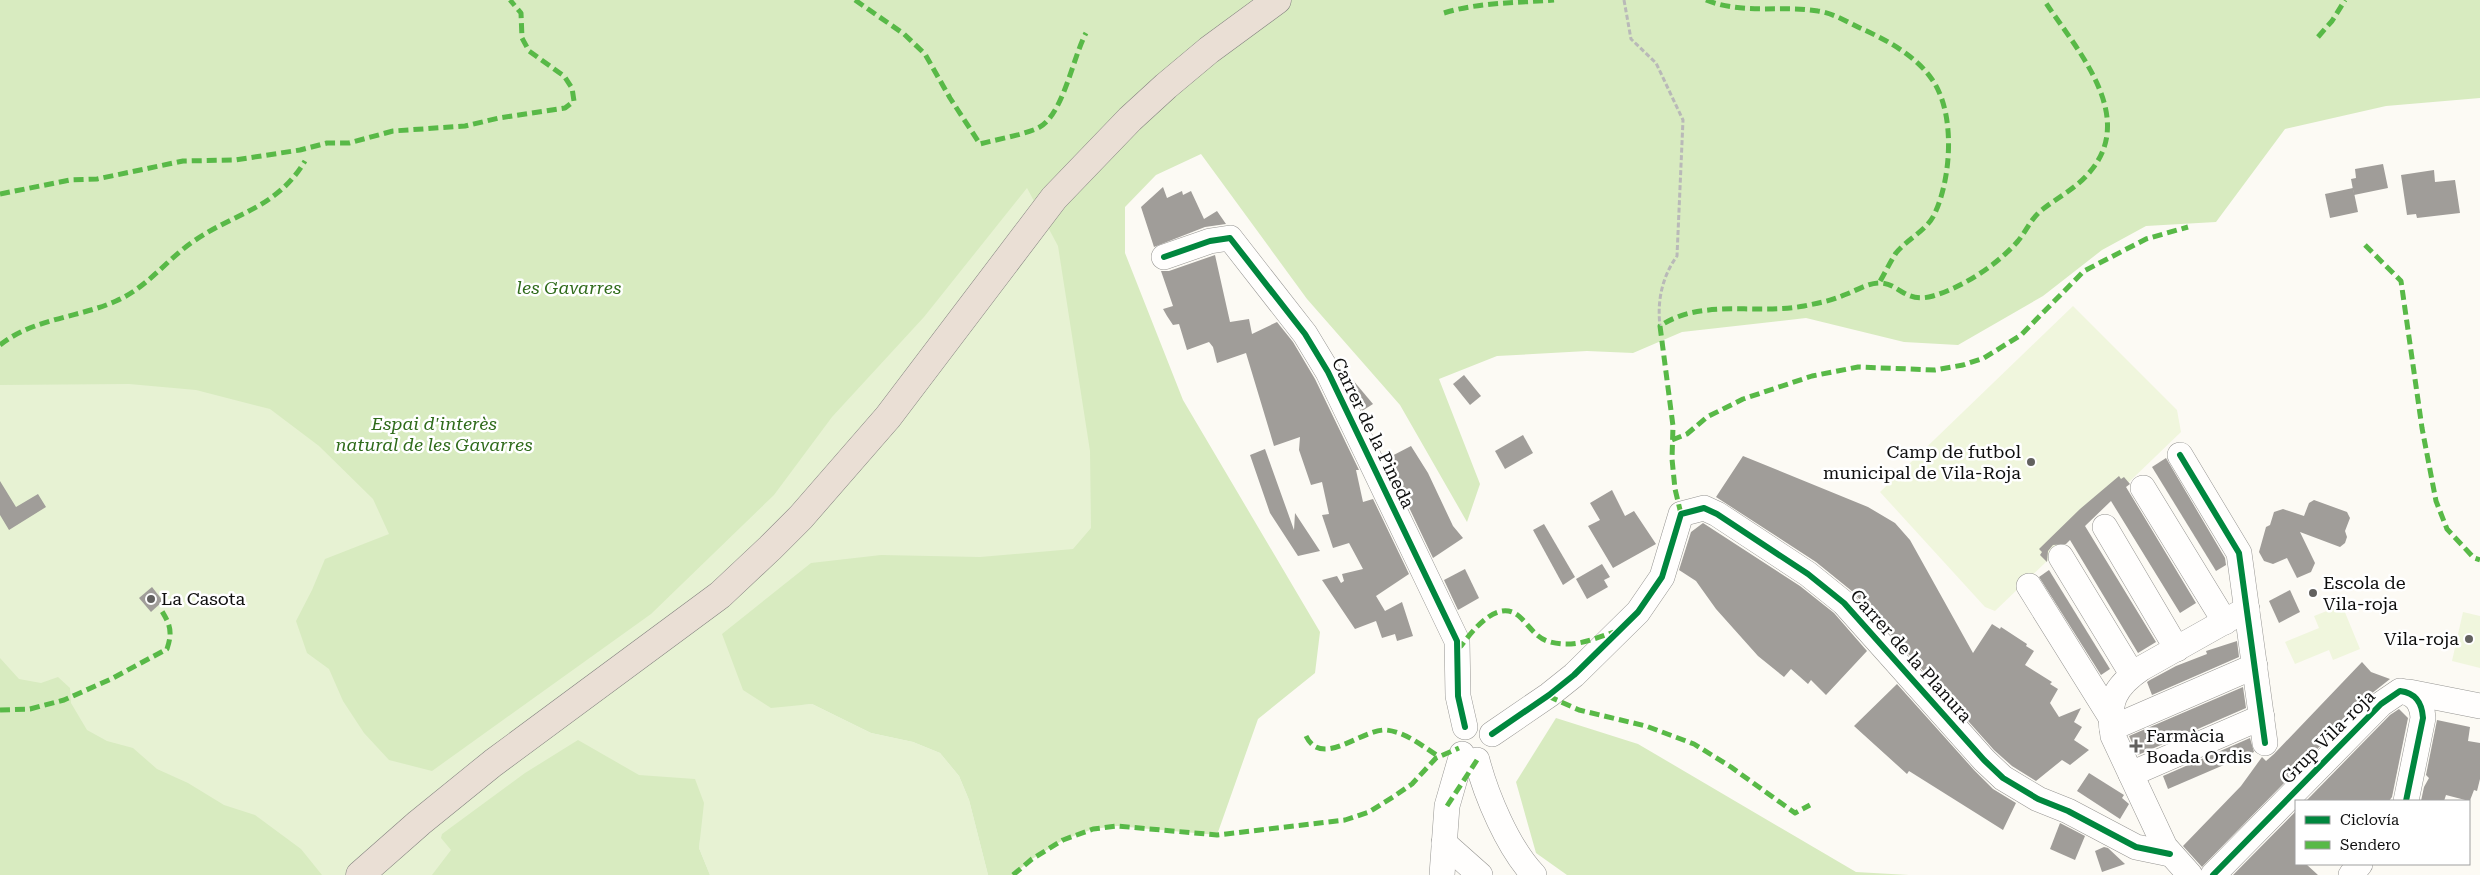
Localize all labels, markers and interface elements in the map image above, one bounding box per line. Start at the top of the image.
park label: les Gavarres [517,277,621,298]
street label: Carrer de la Pineda [1328,354,1419,512]
park label: Espai d'interès natural de les Gavarres [335,413,533,455]
place label: Camp de futbol municipal de Vila-Roja [1823,441,2021,483]
marker: Camp de futbol municipal de Vila-Roja [2025,456,2037,468]
place label: Escola de Vila-roja [2323,572,2406,614]
street label: Carrer de la Planura [1846,585,1977,727]
marker: Escola de Vila-roja [2307,587,2319,599]
place label: La Casota [161,588,245,609]
marker: La Casota [145,593,157,605]
place label: Vila-roja [2384,628,2459,649]
marker: Vila-roja [2463,633,2475,645]
street label: Grup Vila-roja [2276,685,2379,788]
place label: Farmàcia Boada Ordis [2146,725,2252,767]
marker: Farmàcia Boada Ordis [2130,740,2142,752]
legend [2295,800,2470,865]
text: Ciclovía [2340,811,2399,829]
text: Sendero [2340,836,2401,854]

